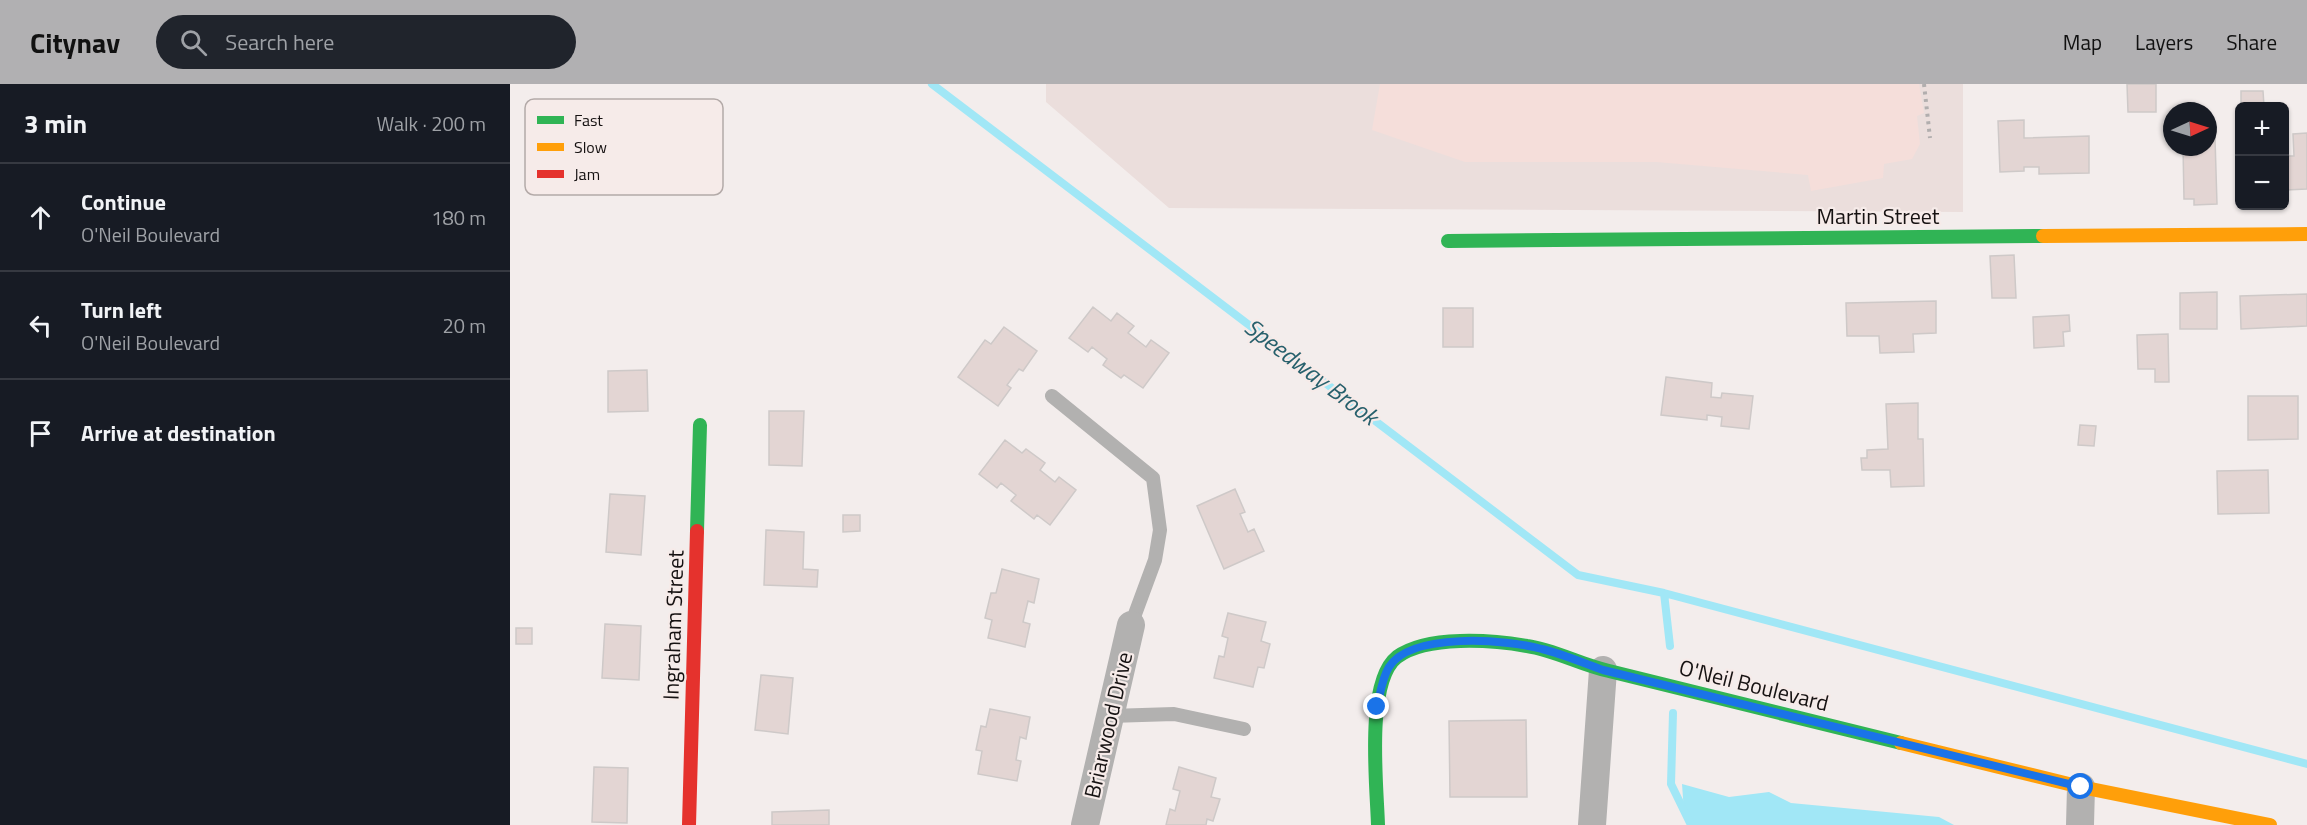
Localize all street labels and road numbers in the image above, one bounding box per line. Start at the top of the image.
street label: Martin Street [1816,199,1940,233]
street label: Ingraham Street [653,549,693,701]
street label: Briarwood Drive [1075,649,1141,801]
street label: O'Neil Boulevard [1676,650,1832,720]

